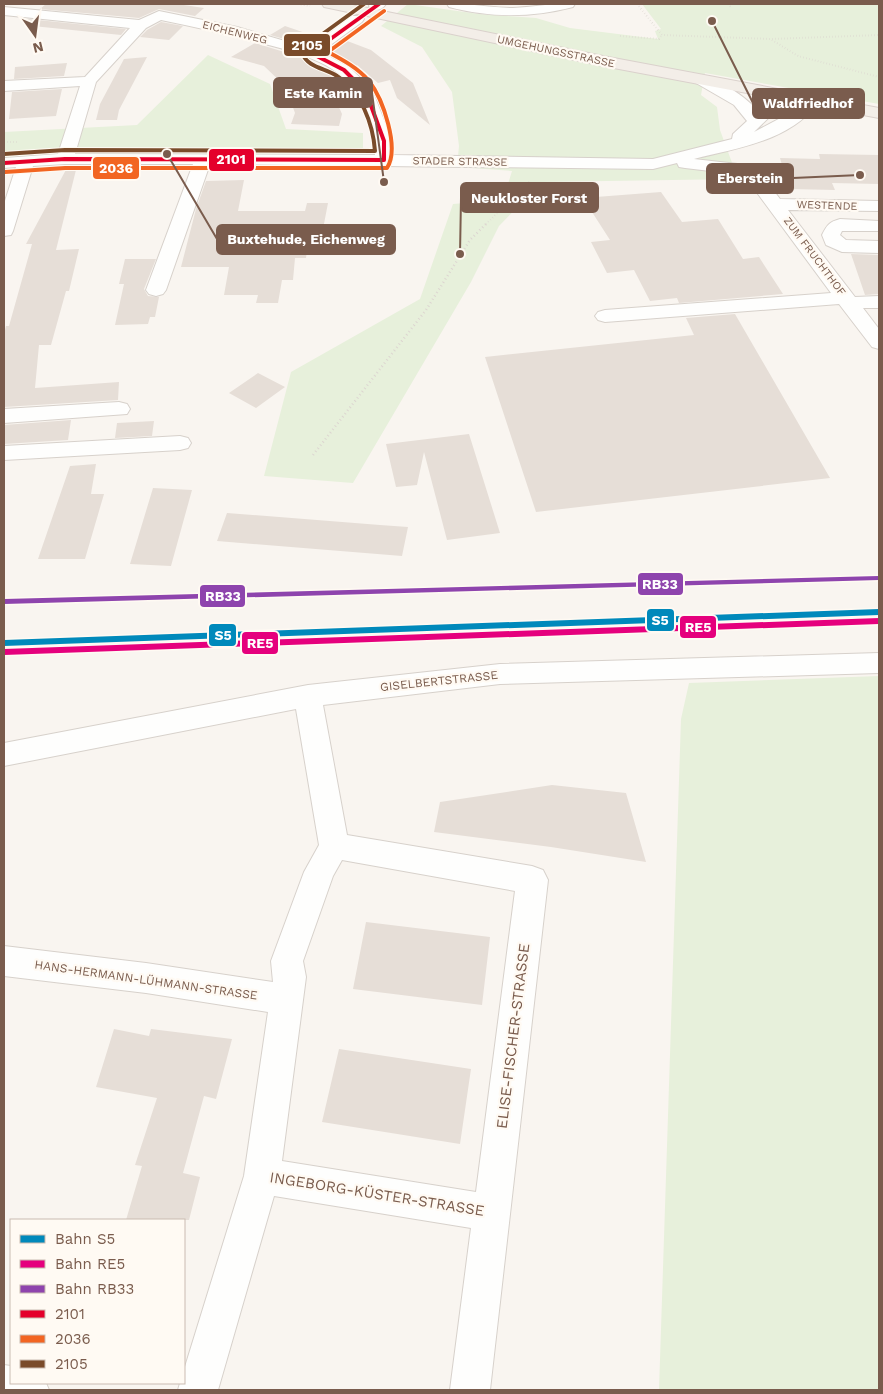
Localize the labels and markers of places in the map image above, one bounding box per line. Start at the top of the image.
callout: Este Kamin [274,78,372,107]
callout: Waldfriedhof [753,89,864,118]
callout: Eberstein [707,164,793,193]
callout: Neukloster Forst [461,183,598,212]
callout: Buxtehude, Eichenweg [217,225,395,254]

